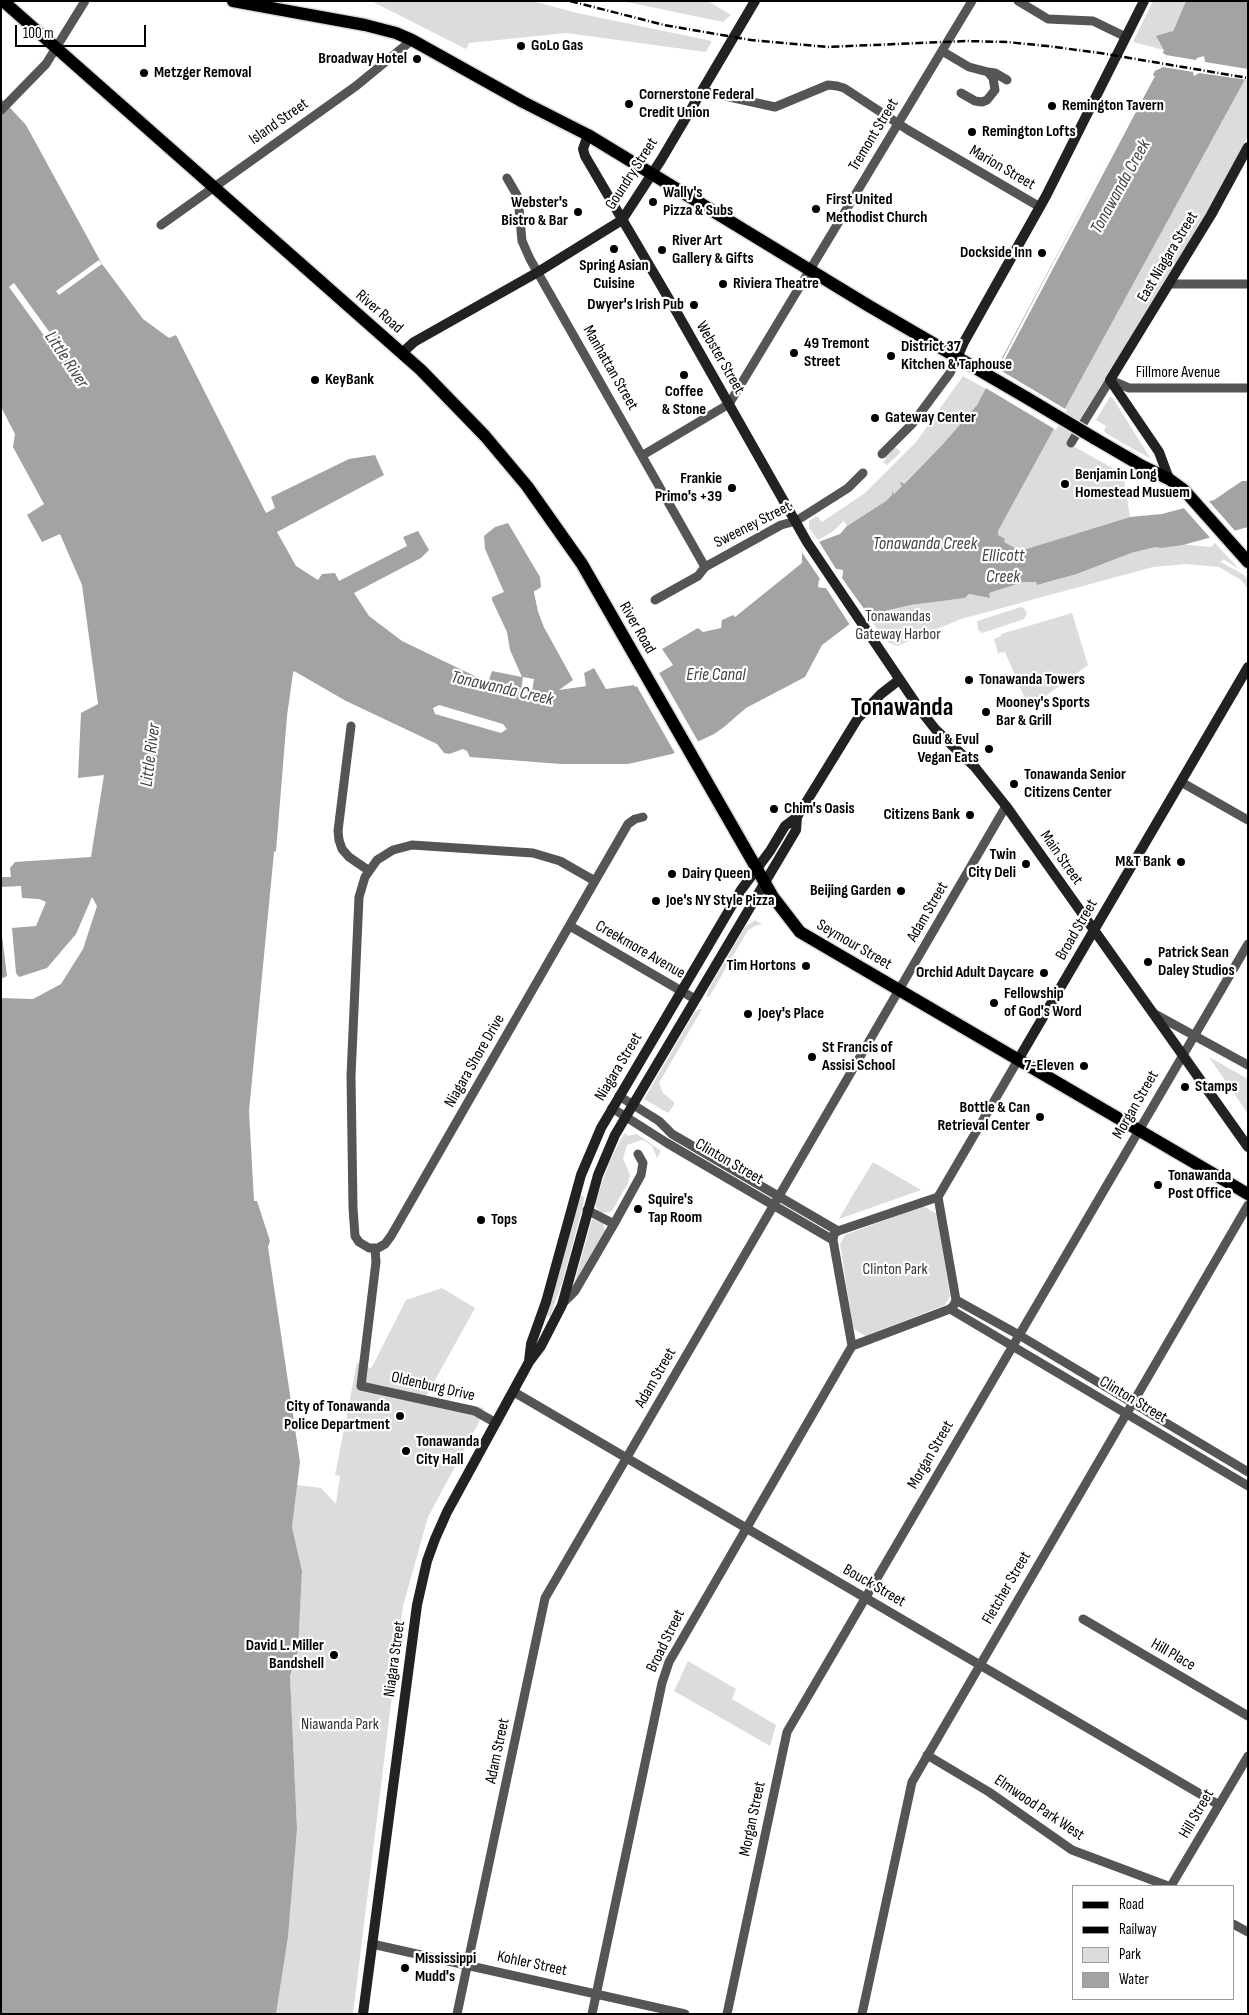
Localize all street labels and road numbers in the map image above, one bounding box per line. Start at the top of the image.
street label: Island Street [246,95,312,149]
street label: Tremont Street [845,95,903,175]
street label: Goundry Street [602,134,662,214]
street label: Marion Street [966,141,1038,195]
street label: East Niagara Street [1133,208,1203,306]
street label: River Road [351,286,407,338]
street label: Webster Street [691,318,749,398]
street label: Manhattan Street [578,322,642,414]
street label: Fillmore Avenue [1136,363,1220,383]
street label: Sweeney Street [711,497,795,553]
street label: River Road [615,599,659,657]
street label: Main Street [1035,827,1087,889]
street label: Adam Street [903,879,953,945]
street label: Broad Street [1052,896,1102,964]
street label: Seymour Street [813,916,895,974]
street label: Creekmore Avenue [592,917,688,983]
street label: Niagara Shore Drive [441,1011,509,1111]
street label: Niagara Street [591,1029,647,1105]
street label: Morgan Street [1109,1067,1163,1143]
street label: Clinton Street [691,1135,767,1189]
street label: Adam Street [631,1345,681,1411]
street label: Oldenburg Drive [389,1368,477,1406]
street label: Clinton Street [1096,1372,1170,1428]
street label: Morgan Street [904,1417,958,1493]
street label: Fletcher Street [978,1548,1036,1628]
street label: Bouck Street [839,1560,909,1612]
street label: Broad Street [643,1607,689,1675]
street label: Niagara Street [380,1620,410,1698]
street label: Hill Place [1147,1635,1199,1675]
street label: Adam Street [482,1717,514,1785]
street label: Elmwood Park West [990,1771,1088,1845]
street label: Morgan Street [736,1780,770,1858]
street label: Hill Street [1175,1786,1219,1842]
street label: Kohler Street [495,1947,569,1981]

